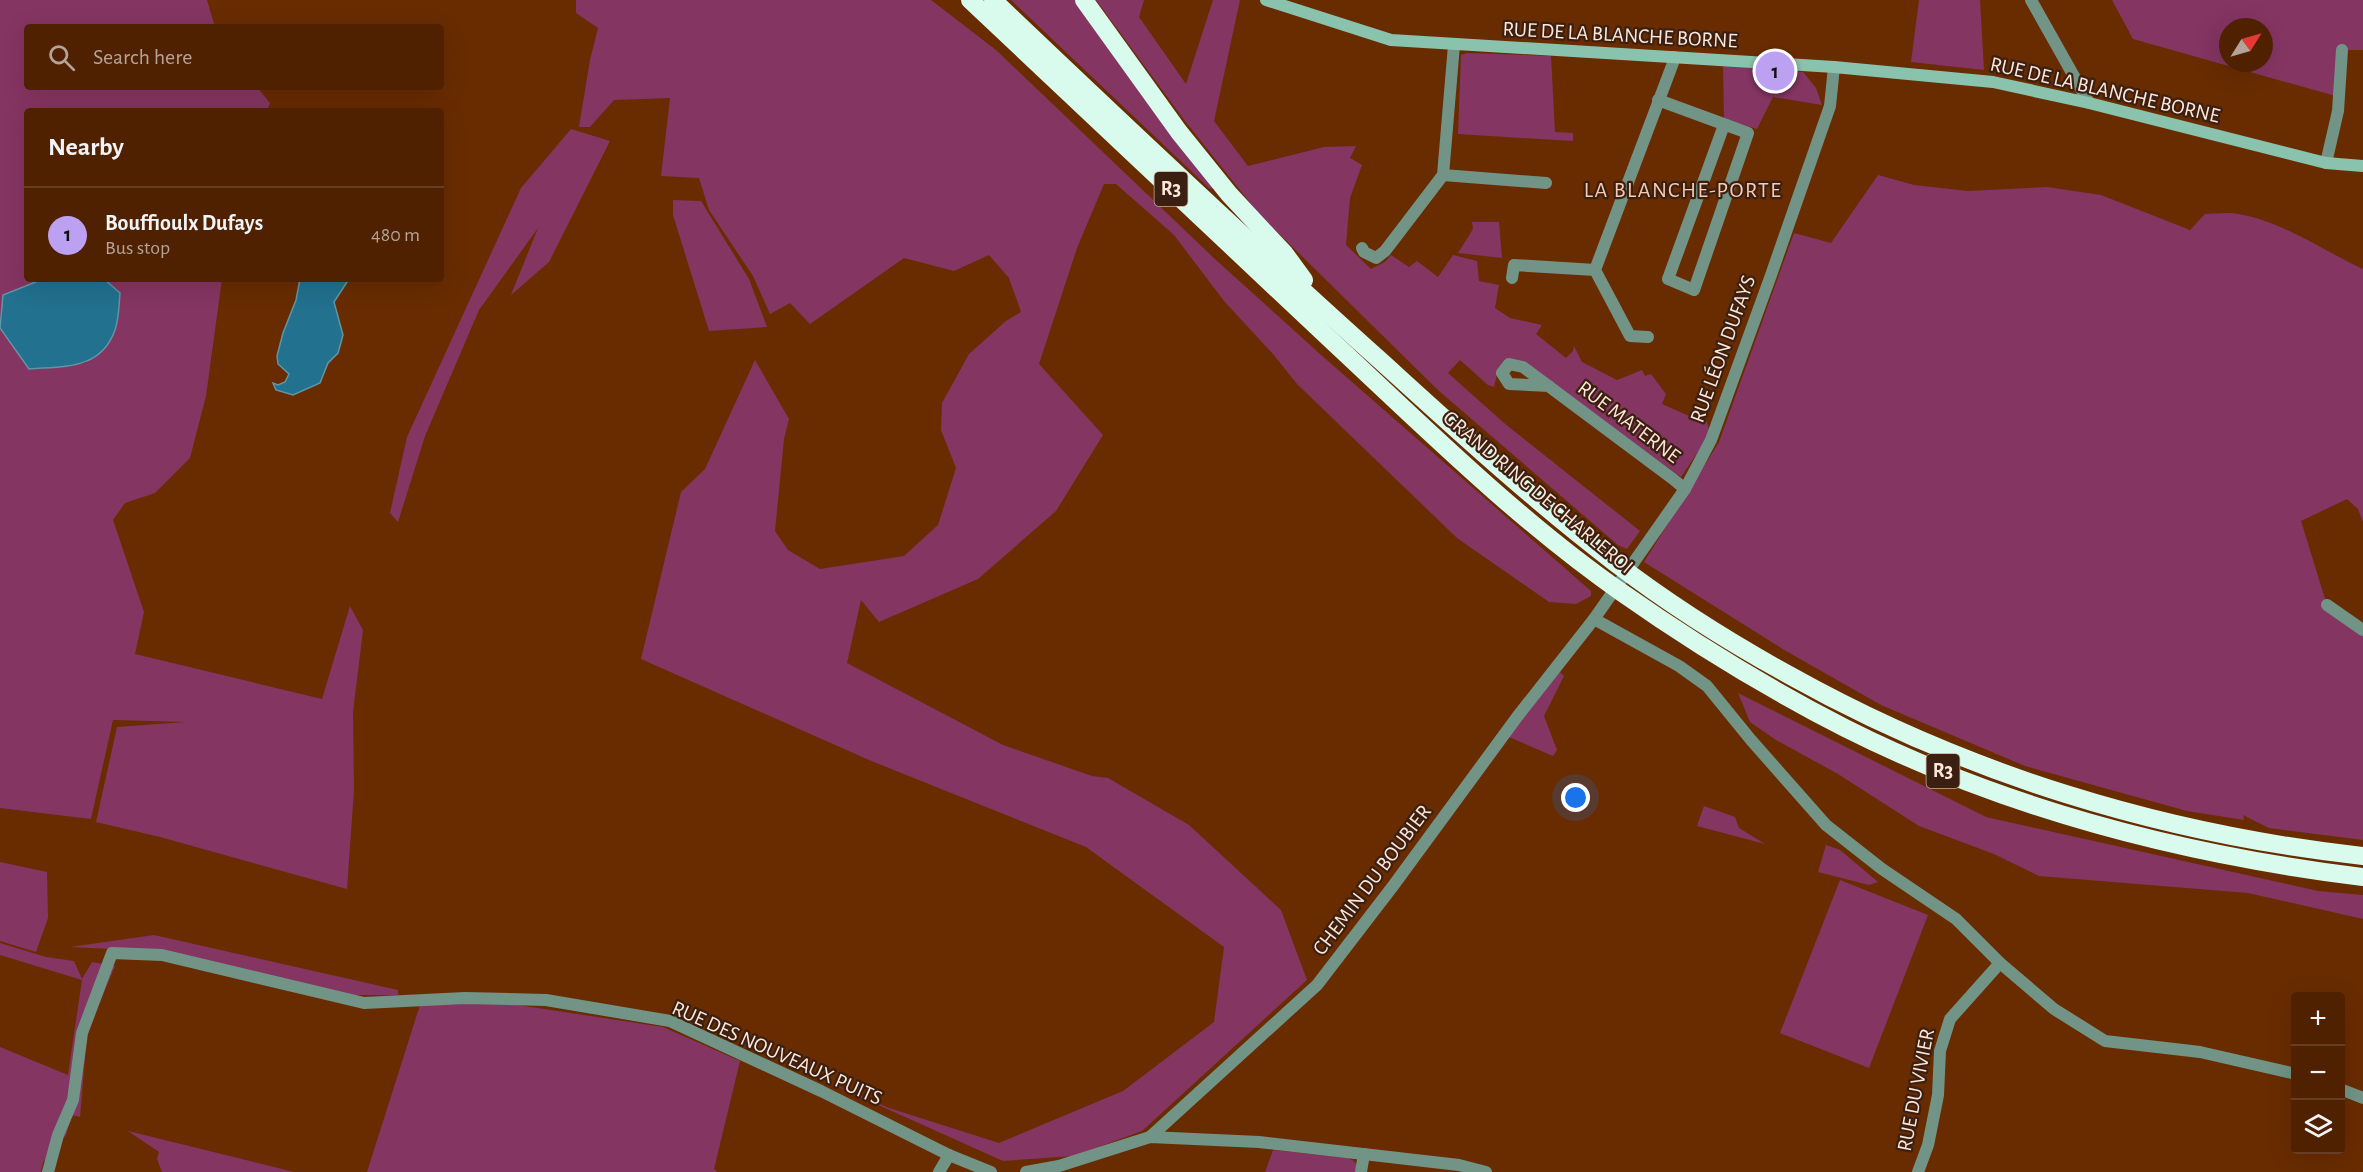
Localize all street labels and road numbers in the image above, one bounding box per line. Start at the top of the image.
street label: RUE DE LA BLANCHE BORNE [1502,18,1738,52]
street label: RUE DE LA BLANCHE BORNE [1988,53,2222,127]
road number: R3 [1154,172,1188,206]
street label: RUE LÉON DUFAYS [1685,272,1759,425]
street label: RUE MATERNE [1574,377,1684,467]
street label: GRAND RING DE CHARLEROI [1439,407,1637,577]
road number: R3 [1926,754,1960,788]
street label: CHEMIN DU BOUBIER [1309,801,1435,959]
street label: RUE DES NOUVEAUX PUITS [669,997,885,1109]
street label: RUE DU VIVIER [1894,1027,1938,1153]

